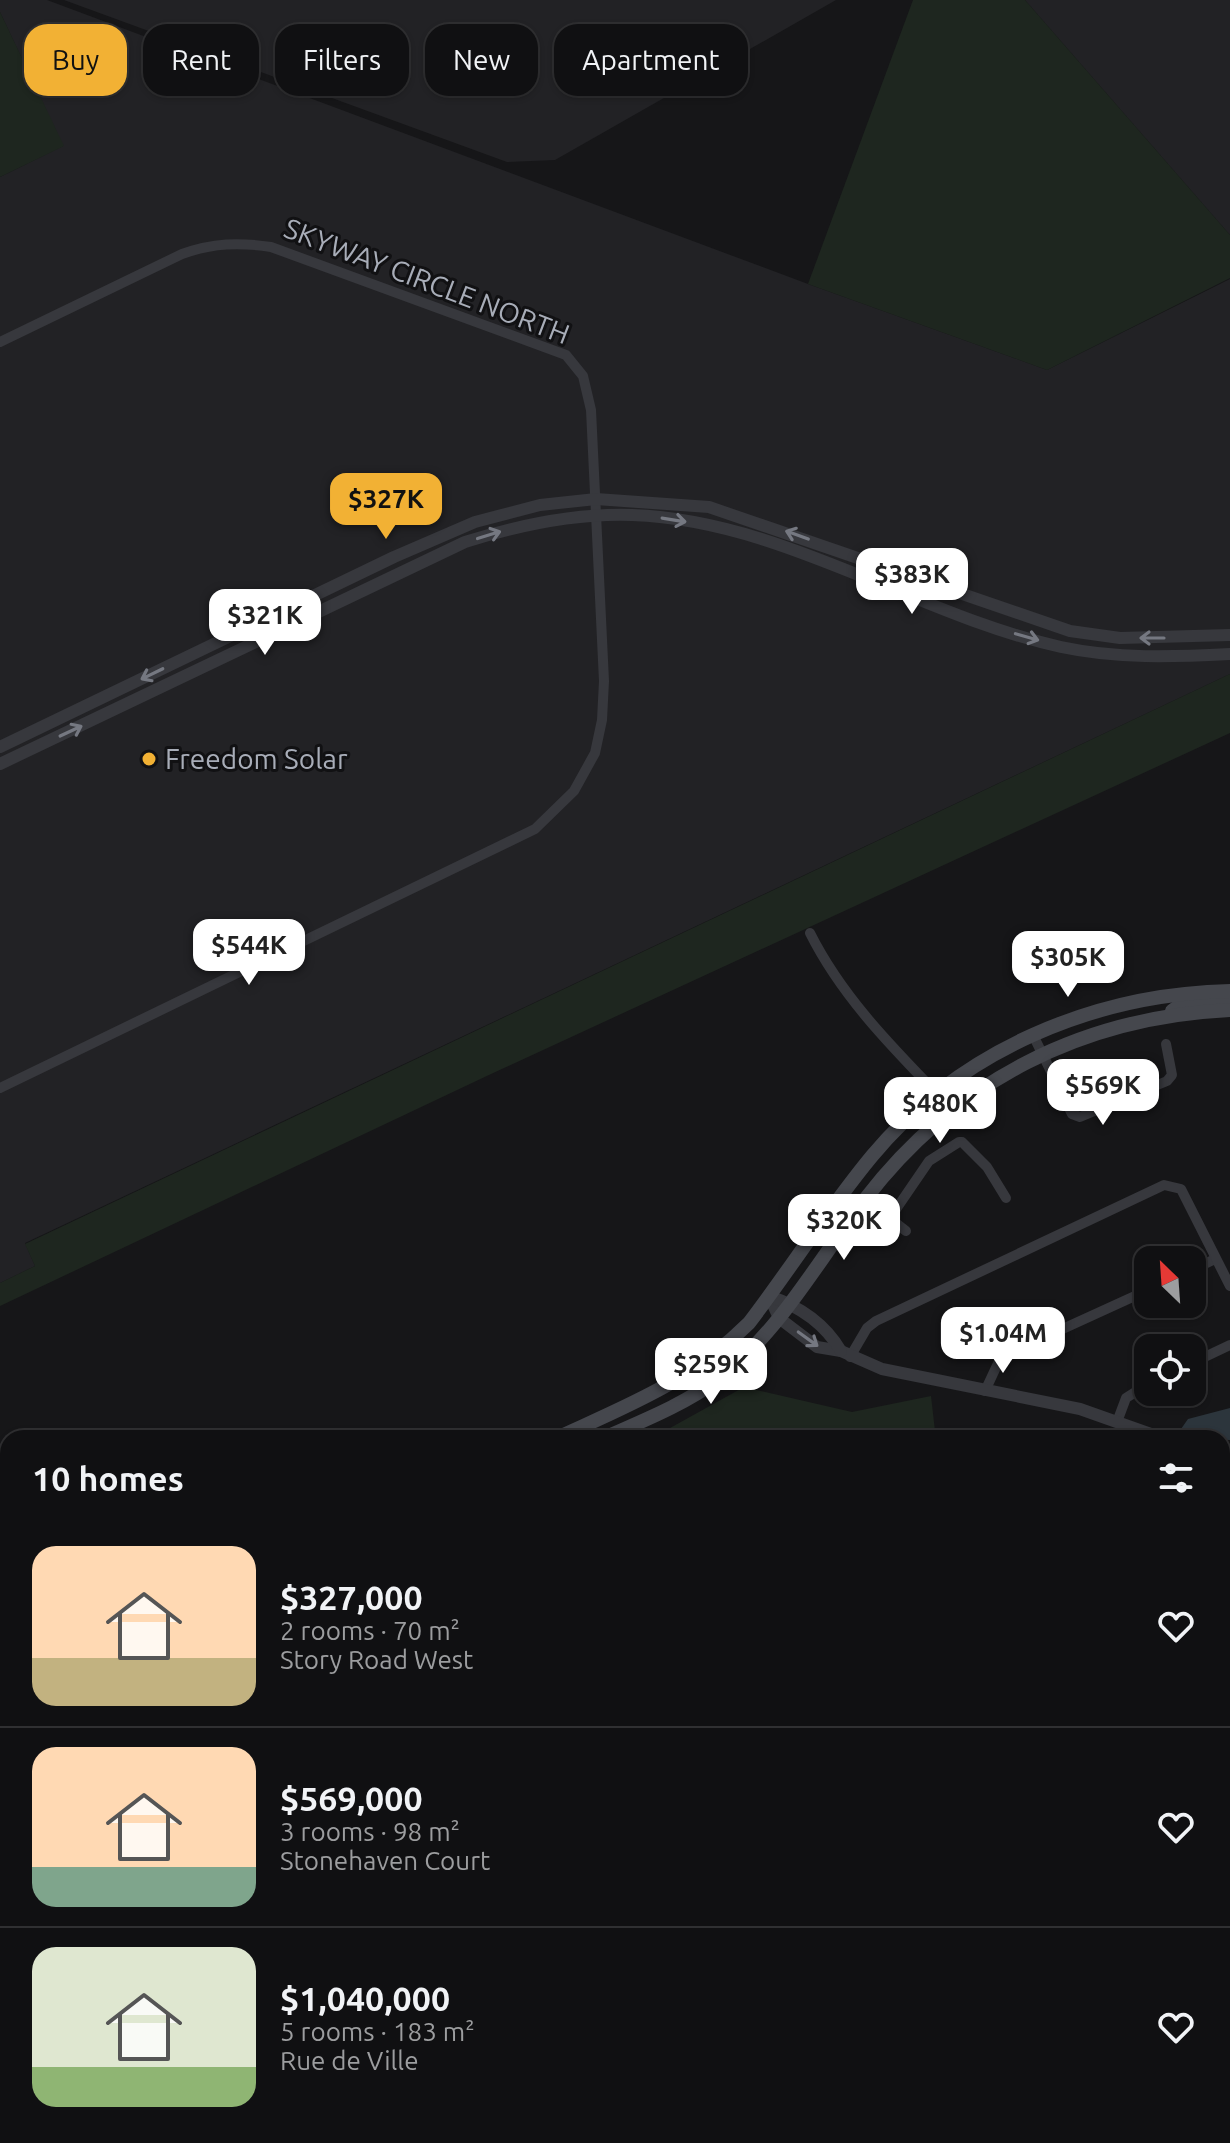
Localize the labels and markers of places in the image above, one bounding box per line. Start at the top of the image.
pin: $327K [330,473,442,541]
pin: $383K [856,548,968,616]
pin: $321K [209,589,321,657]
place label: Freedom Solar [165,743,348,774]
marker: Freedom Solar [140,750,158,768]
pin: $544K [193,919,305,987]
pin: $305K [1012,931,1124,999]
pin: $569K [1047,1059,1159,1127]
pin: $480K [884,1077,996,1145]
pin: $320K [788,1194,900,1262]
pin: $1.04M [938,1307,1068,1375]
pin: $259K [655,1338,767,1406]

